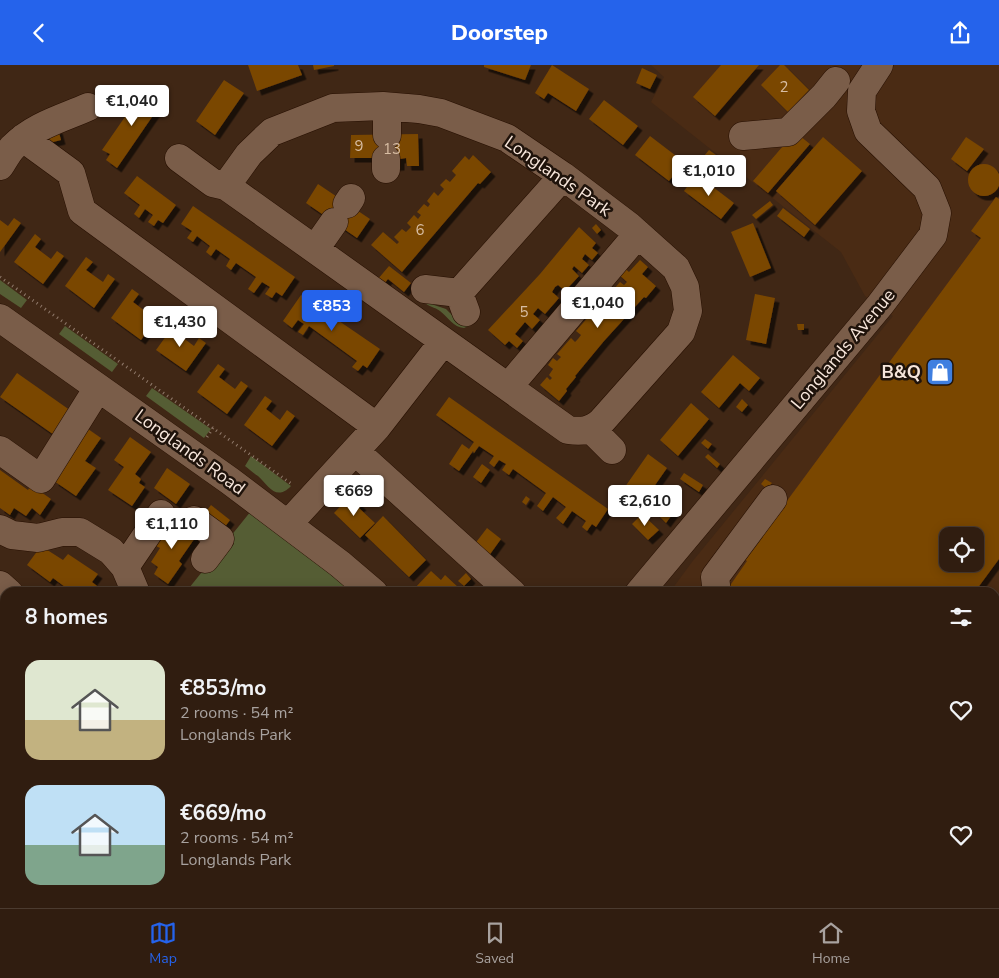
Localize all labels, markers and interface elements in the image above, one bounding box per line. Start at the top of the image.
text: Doorstep [451,18,548,48]
icon: back [25,19,53,47]
icon: share [946,19,974,47]
house number: 2 [779,77,789,97]
pin: €1,040 [91,85,173,127]
text: €1,040 [106,90,158,112]
street label: Longlands Park [500,130,617,222]
house number: 9 [354,136,364,156]
house number: 13 [383,139,401,159]
pin: €1,010 [668,155,750,197]
text: €1,010 [683,160,735,182]
house number: 6 [415,220,425,240]
street label: Longlands Avenue [785,284,901,414]
pin: €1,040 [557,287,639,329]
pin: €853 [302,289,362,332]
text: €1,040 [572,292,624,314]
text: €853 [313,295,351,317]
house number: 5 [519,302,529,322]
pin: €1,430 [139,305,221,348]
text: €1,430 [154,311,206,333]
shop icon: B&Q [925,357,955,387]
place label: B&Q [881,360,921,384]
street label: Longlands Road [130,404,250,500]
pin: €669 [324,475,384,517]
text: €669 [335,480,373,502]
pin: €2,610 [604,485,686,527]
text: €2,610 [619,490,671,512]
pin: €1,110 [131,507,213,550]
text: €1,110 [146,513,198,535]
map controls [939,527,984,572]
button: locate [939,527,984,572]
text: 8 homes [25,603,108,631]
icon: filters [947,603,975,631]
text: €853/mo [180,674,266,702]
icon: home [65,680,125,740]
icon: heart [947,696,975,724]
text: 2 rooms · 54 m² [180,702,293,724]
text: Longlands Park [180,724,291,746]
text: €669/mo [180,799,266,827]
icon: home [65,805,125,865]
icon: heart [947,821,975,849]
text: 2 rooms · 54 m² [180,827,293,849]
text: Longlands Park [180,849,291,871]
tab: Map [149,919,177,968]
tab: Saved [475,919,514,968]
tab: Home [812,919,850,968]

